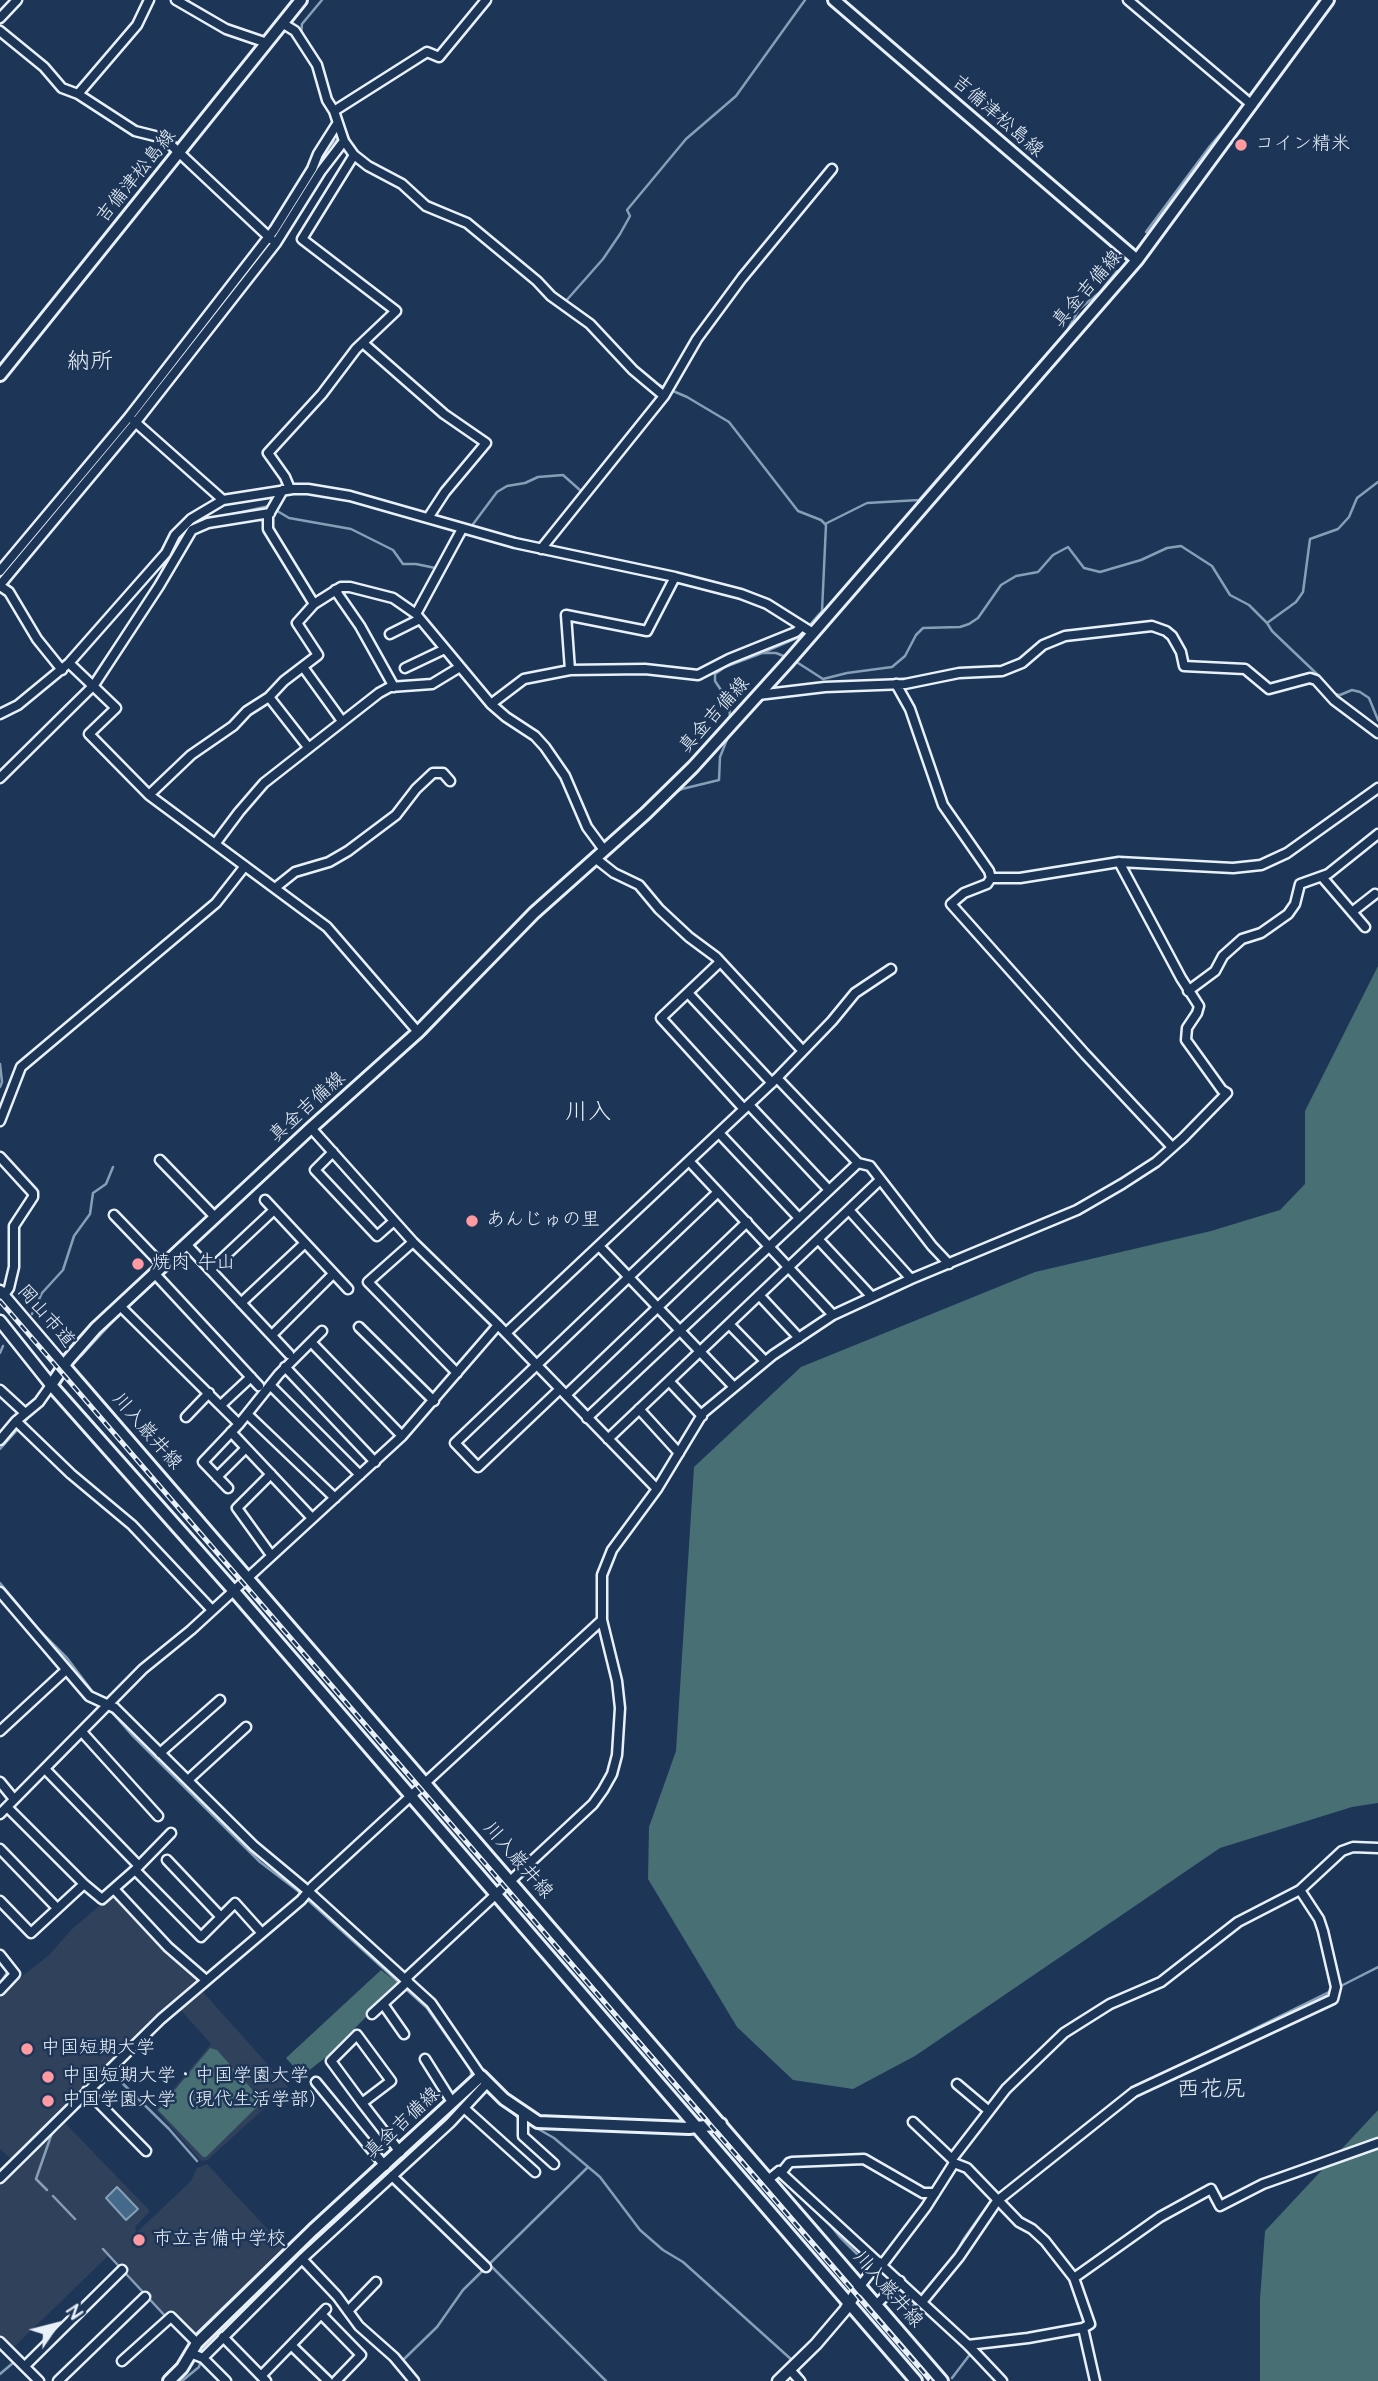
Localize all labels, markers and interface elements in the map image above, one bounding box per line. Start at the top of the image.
street label: 吉備津松島線 [947,71,1047,163]
street label: 吉備津松島線 [92,126,182,228]
place label: コイン精米 [1255,134,1350,156]
marker: コイン精米 [1233,137,1249,153]
street label: 真金吉備線 [1048,247,1128,333]
district label: 納所 [67,349,113,377]
street label: 真金吉備線 [675,673,755,759]
street label: 真金吉備線 [265,1068,351,1148]
district label: 川入 [565,1100,611,1128]
place label: あんじゅの里 [486,1210,600,1232]
marker: あんじゅの里 [464,1213,480,1229]
place label: 焼肉 牛山 [152,1253,236,1275]
marker: 焼肉 牛山 [130,1256,146,1272]
street label: 岡山市道 [11,1281,79,1353]
street label: 川入巌井線 [106,1389,186,1475]
street label: 川入巌井線 [477,1818,557,1904]
place label: 中国短期大学 [41,2038,155,2060]
marker: 中国短期大学 [19,2041,35,2057]
place label: 中国短期大学・中国学園大学 [62,2066,309,2088]
marker: 中国短期大学・中国学園大学 [40,2069,56,2085]
district label: 西花尻 [1177,2077,1245,2105]
street label: 真金吉備線 [360,2083,446,2165]
place label: 中国学園大学（現代生活学部） [62,2090,328,2112]
marker: 中国学園大学（現代生活学部） [40,2093,56,2109]
place label: 市立吉備中学校 [153,2229,286,2251]
marker: 市立吉備中学校 [131,2232,147,2248]
street label: 川入巌井線 [847,2247,927,2333]
north arrow [21,2290,91,2360]
text: N [59,2300,88,2325]

